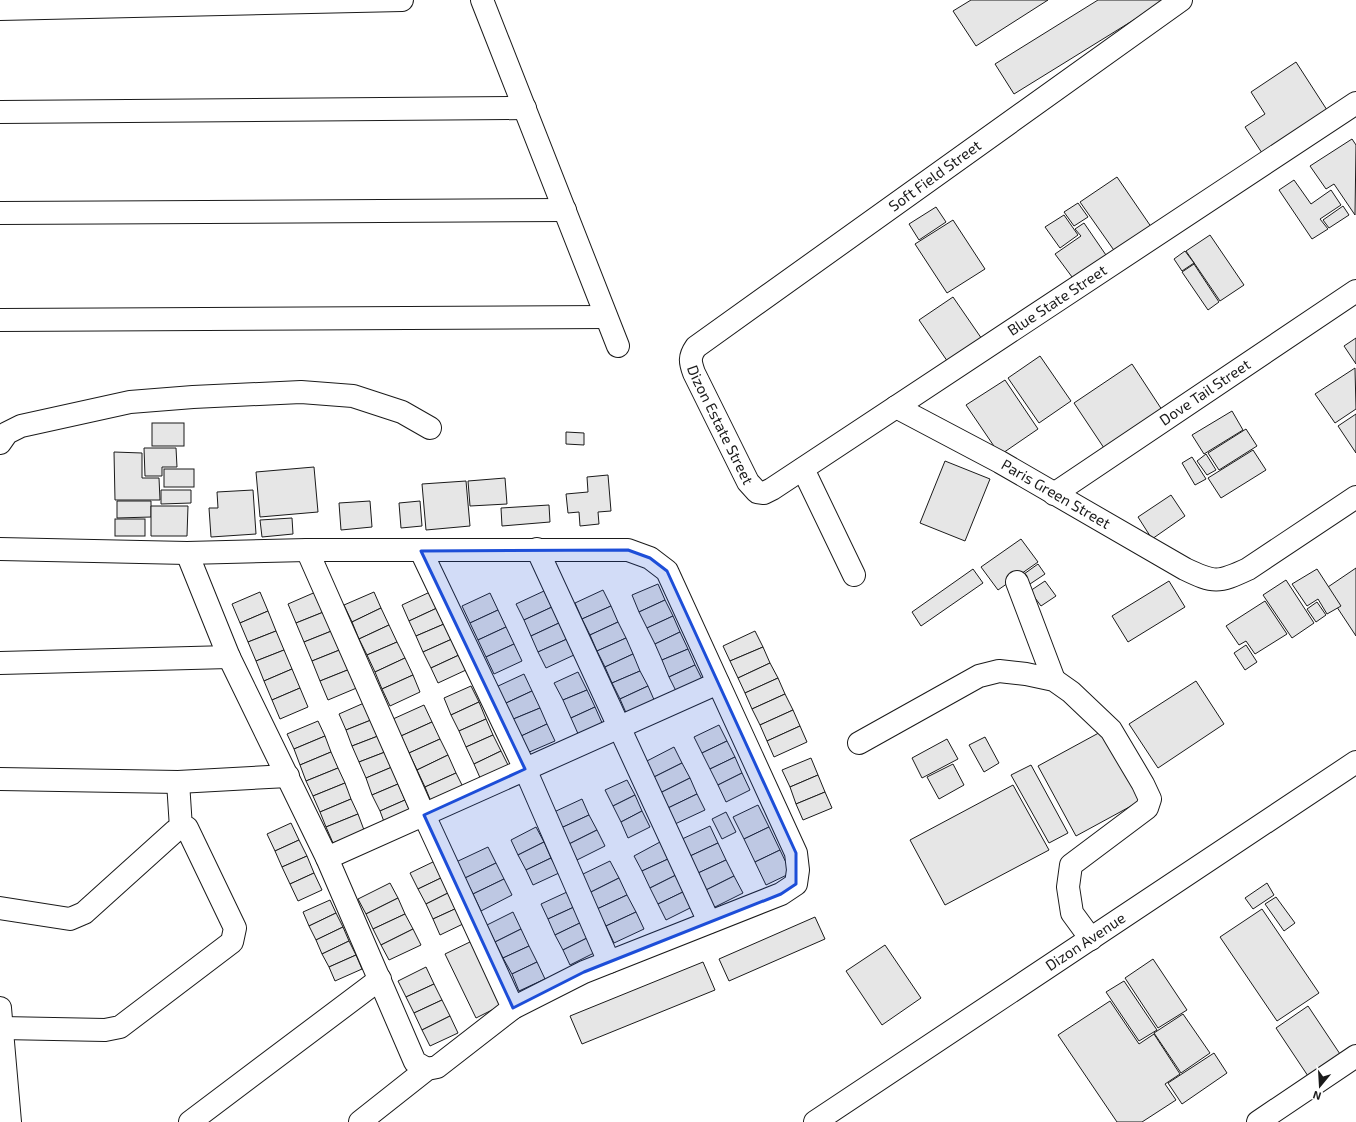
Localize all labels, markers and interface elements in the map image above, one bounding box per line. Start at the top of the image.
street label: Soft Field Street [885,136,984,215]
street label: Blue State Street [1004,260,1110,339]
street label: Dove Tail Street [1156,354,1254,429]
street label: Dizon Estate Street [684,363,758,487]
street label: Paris Green Street [998,455,1114,532]
street label: Dizon Avenue [1042,908,1128,974]
north arrow [1300,1066,1340,1106]
text: N [1311,1089,1323,1103]

